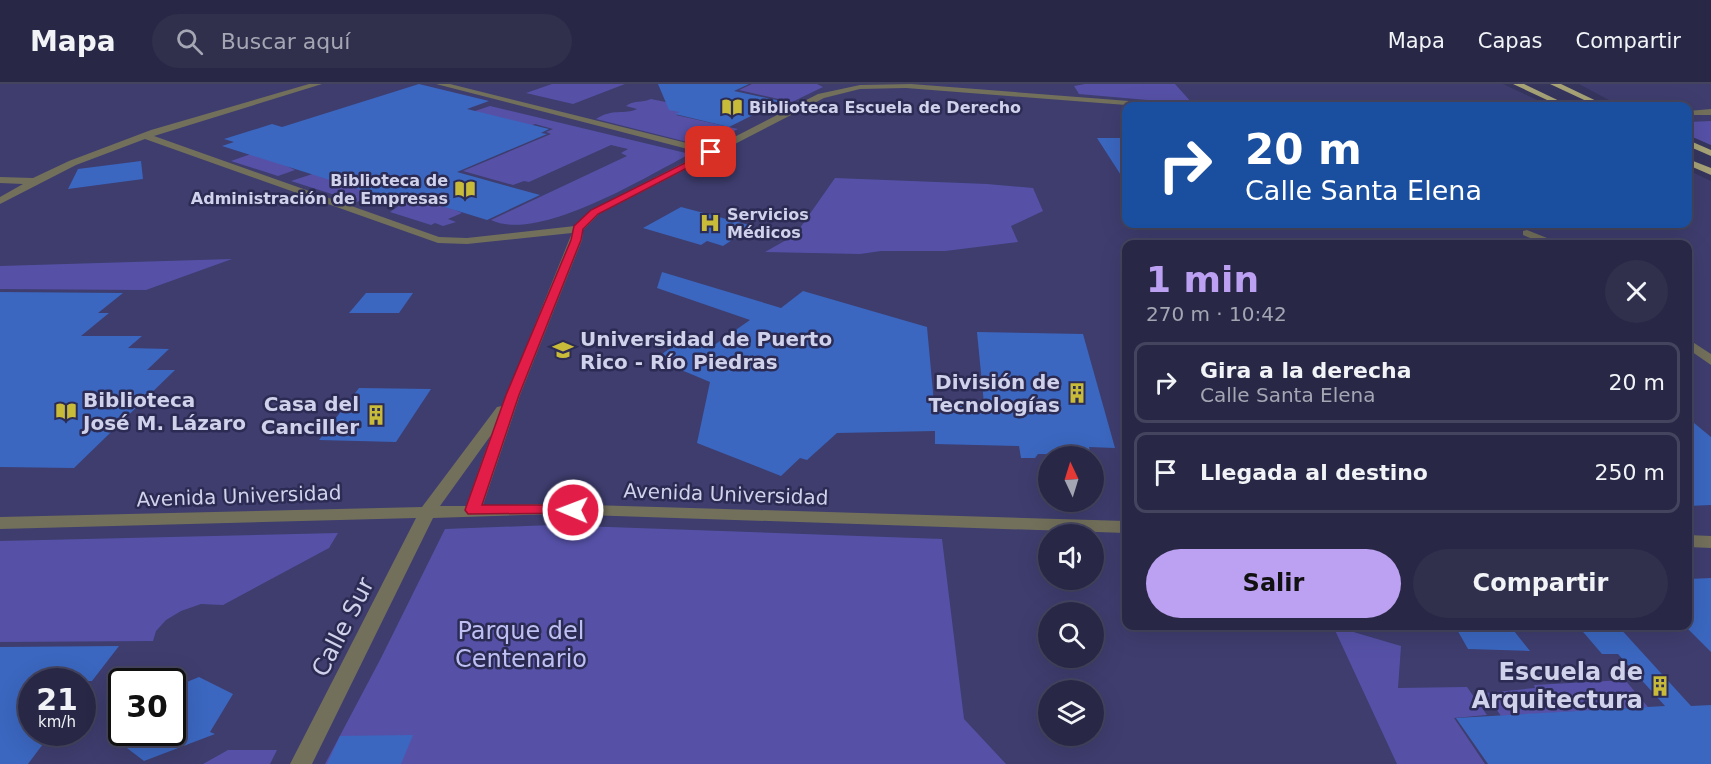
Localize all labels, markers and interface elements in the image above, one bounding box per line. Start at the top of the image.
search box [152,14,572,68]
text: Mapa [30,25,116,58]
icon: search [173,25,206,58]
text: Buscar aquí [221,29,350,54]
text: Mapa [1388,29,1445,53]
text: Capas [1478,29,1542,53]
text: Compartir [1575,29,1681,53]
library icon: Biblioteca Escuela de Derecho [720,95,744,119]
place label: Biblioteca Escuela de Derecho [749,98,1021,117]
text: 20 m [1245,125,1362,174]
pin [685,126,736,177]
icon: right [1146,126,1224,204]
icon: arrive [694,135,727,168]
place label: Biblioteca de Administración de Empresas [191,171,448,208]
text: Calle Santa Elena [1245,175,1482,206]
library icon: Biblioteca de Administración de Empresas [453,177,477,201]
place label: Servicios Médicos [727,205,809,242]
hospital icon: Servicios Médicos [698,211,722,235]
text: 1 min [1146,259,1259,300]
button: close [1605,260,1668,323]
text: 270 m · 10:42 [1146,302,1287,326]
place label: Universidad de Puerto Rico - Río Piedras [580,327,832,374]
school or university icon: Universidad de Puerto Rico - Río Piedras [551,338,575,362]
text: Gira a la derecha [1200,358,1412,383]
icon: right [1149,366,1182,399]
place label: División de Tecnologías [928,370,1060,417]
text: 20 m [1609,370,1665,395]
building icon: División de Tecnologías [1065,381,1089,405]
text: Calle Santa Elena [1200,383,1376,407]
place label: Biblioteca José M. Lázaro [81,388,246,435]
place label: Casa del Canciller [261,392,359,439]
library icon: Biblioteca José M. Lázaro [54,399,78,423]
building icon: Casa del Canciller [364,403,388,427]
north arrow [1038,446,1104,512]
map controls [1038,446,1104,746]
icon: arrive [1149,456,1182,489]
text: Llegada al destino [1200,460,1428,485]
text: 250 m [1595,460,1665,485]
position arrow [541,478,605,542]
street label: Avenida Universidad [623,478,829,510]
street label: Avenida Universidad [136,480,342,512]
button: sound [1038,524,1104,590]
button: Salir [1146,549,1401,618]
button: Compartir [1413,549,1668,618]
street label: Calle Sur [306,573,380,681]
button: search [1038,602,1104,668]
park label: Parque del Centenario [455,617,587,673]
place label: Escuela de Arquitectura [1472,658,1643,714]
speed limit sign: 30 [108,668,186,746]
building icon: Escuela de Arquitectura [1648,674,1672,698]
button: layers [1038,680,1104,746]
text: 21 [36,682,78,717]
text: km/h [38,713,76,731]

